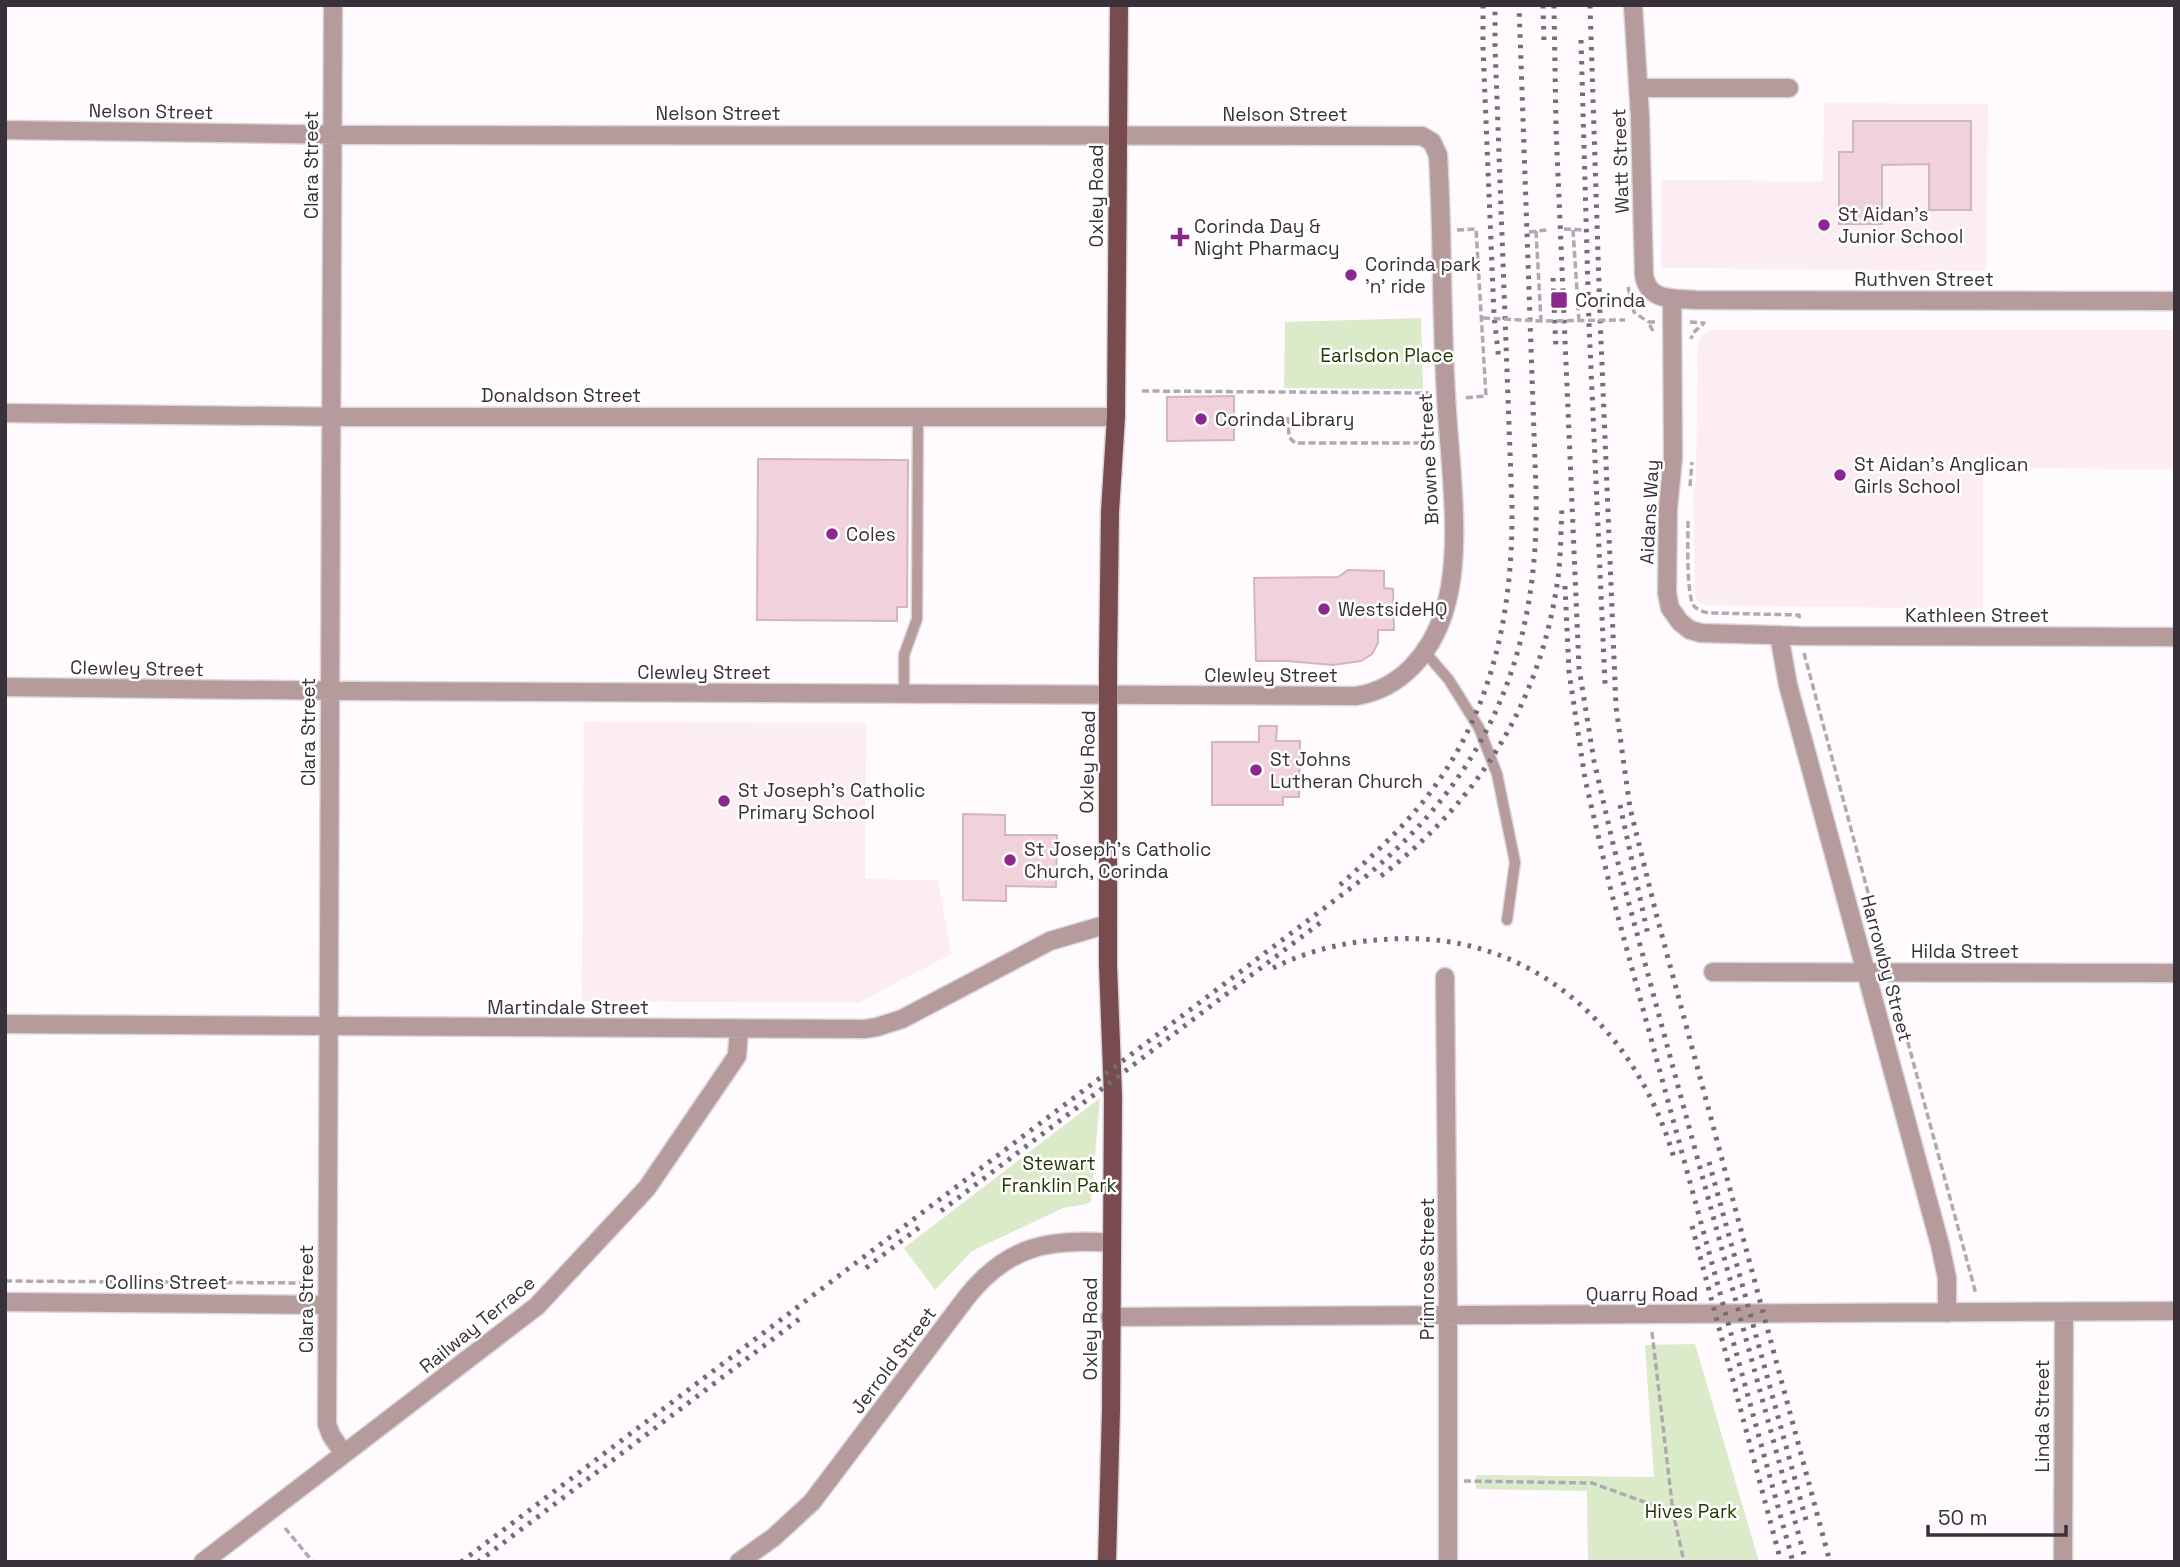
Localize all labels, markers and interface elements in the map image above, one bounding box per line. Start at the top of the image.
street label: Nelson Street [88,98,214,125]
street label: Nelson Street [656,101,780,126]
street label: Nelson Street [1223,102,1347,127]
street label: Watt Street [1606,108,1635,214]
street label: Clara Street [299,111,324,219]
street label: Oxley Road [1084,144,1109,248]
place label: St Aidan's Junior School [1838,202,1963,249]
place label: Corinda Day & Night Pharmacy [1194,214,1340,261]
marker: St Aidan's Junior School [1816,217,1832,233]
marker: Corinda Day & Night Pharmacy [1172,229,1188,245]
place label: Corinda park 'n' ride [1365,252,1481,299]
marker: Corinda park 'n' ride [1343,267,1359,283]
street label: Ruthven Street [1854,267,1994,292]
place label: Corinda [1575,288,1646,313]
marker: Corinda [1549,290,1569,310]
park label: Earlsdon Place [1320,343,1454,368]
street label: Donaldson Street [481,383,641,408]
street label: Browne Street [1413,392,1444,526]
place label: Corinda Library [1215,407,1354,432]
marker: Corinda Library [1193,411,1209,427]
place label: St Aidan's Anglican Girls School [1854,452,2028,499]
street label: Aidans Way [1634,459,1665,565]
marker: St Aidan's Anglican Girls School [1832,467,1848,483]
place label: Coles [846,522,896,547]
marker: Coles [824,526,840,542]
place label: WestsideHQ [1338,597,1447,622]
marker: WestsideHQ [1316,601,1332,617]
street label: Kathleen Street [1905,603,2049,628]
street label: Clewley Street [70,655,204,682]
street label: Clewley Street [637,660,771,685]
street label: Clewley Street [1204,663,1338,688]
street label: Clara Street [296,678,321,786]
street label: Oxley Road [1074,710,1101,814]
place label: St Johns Lutheran Church [1270,747,1423,794]
marker: St Johns Lutheran Church [1248,762,1264,778]
place label: St Joseph's Catholic Primary School [738,778,925,825]
marker: St Joseph's Catholic Primary School [716,793,732,809]
place label: St Joseph's Catholic Church, Corinda [1024,837,1211,884]
marker: St Joseph's Catholic Church, Corinda [1002,852,1018,868]
street label: Harrowby Street [1855,892,1918,1044]
street label: Hilda Street [1911,939,2019,964]
street label: Martindale Street [487,995,649,1020]
park label: Stewart Franklin Park [1001,1151,1117,1198]
street label: Primrose Street [1415,1198,1440,1340]
street label: Clara Street [294,1245,319,1353]
street label: Collins Street [105,1270,227,1295]
street label: Railway Terrace [414,1270,540,1379]
street label: Oxley Road [1078,1277,1103,1381]
street label: Quarry Road [1586,1282,1698,1307]
street label: Jerrold Street [845,1302,942,1419]
street label: Linda Street [2030,1360,2055,1472]
scale bar [1928,1494,2066,1538]
park label: Hives Park [1645,1499,1737,1524]
text: 50 m [1938,1504,1988,1531]

